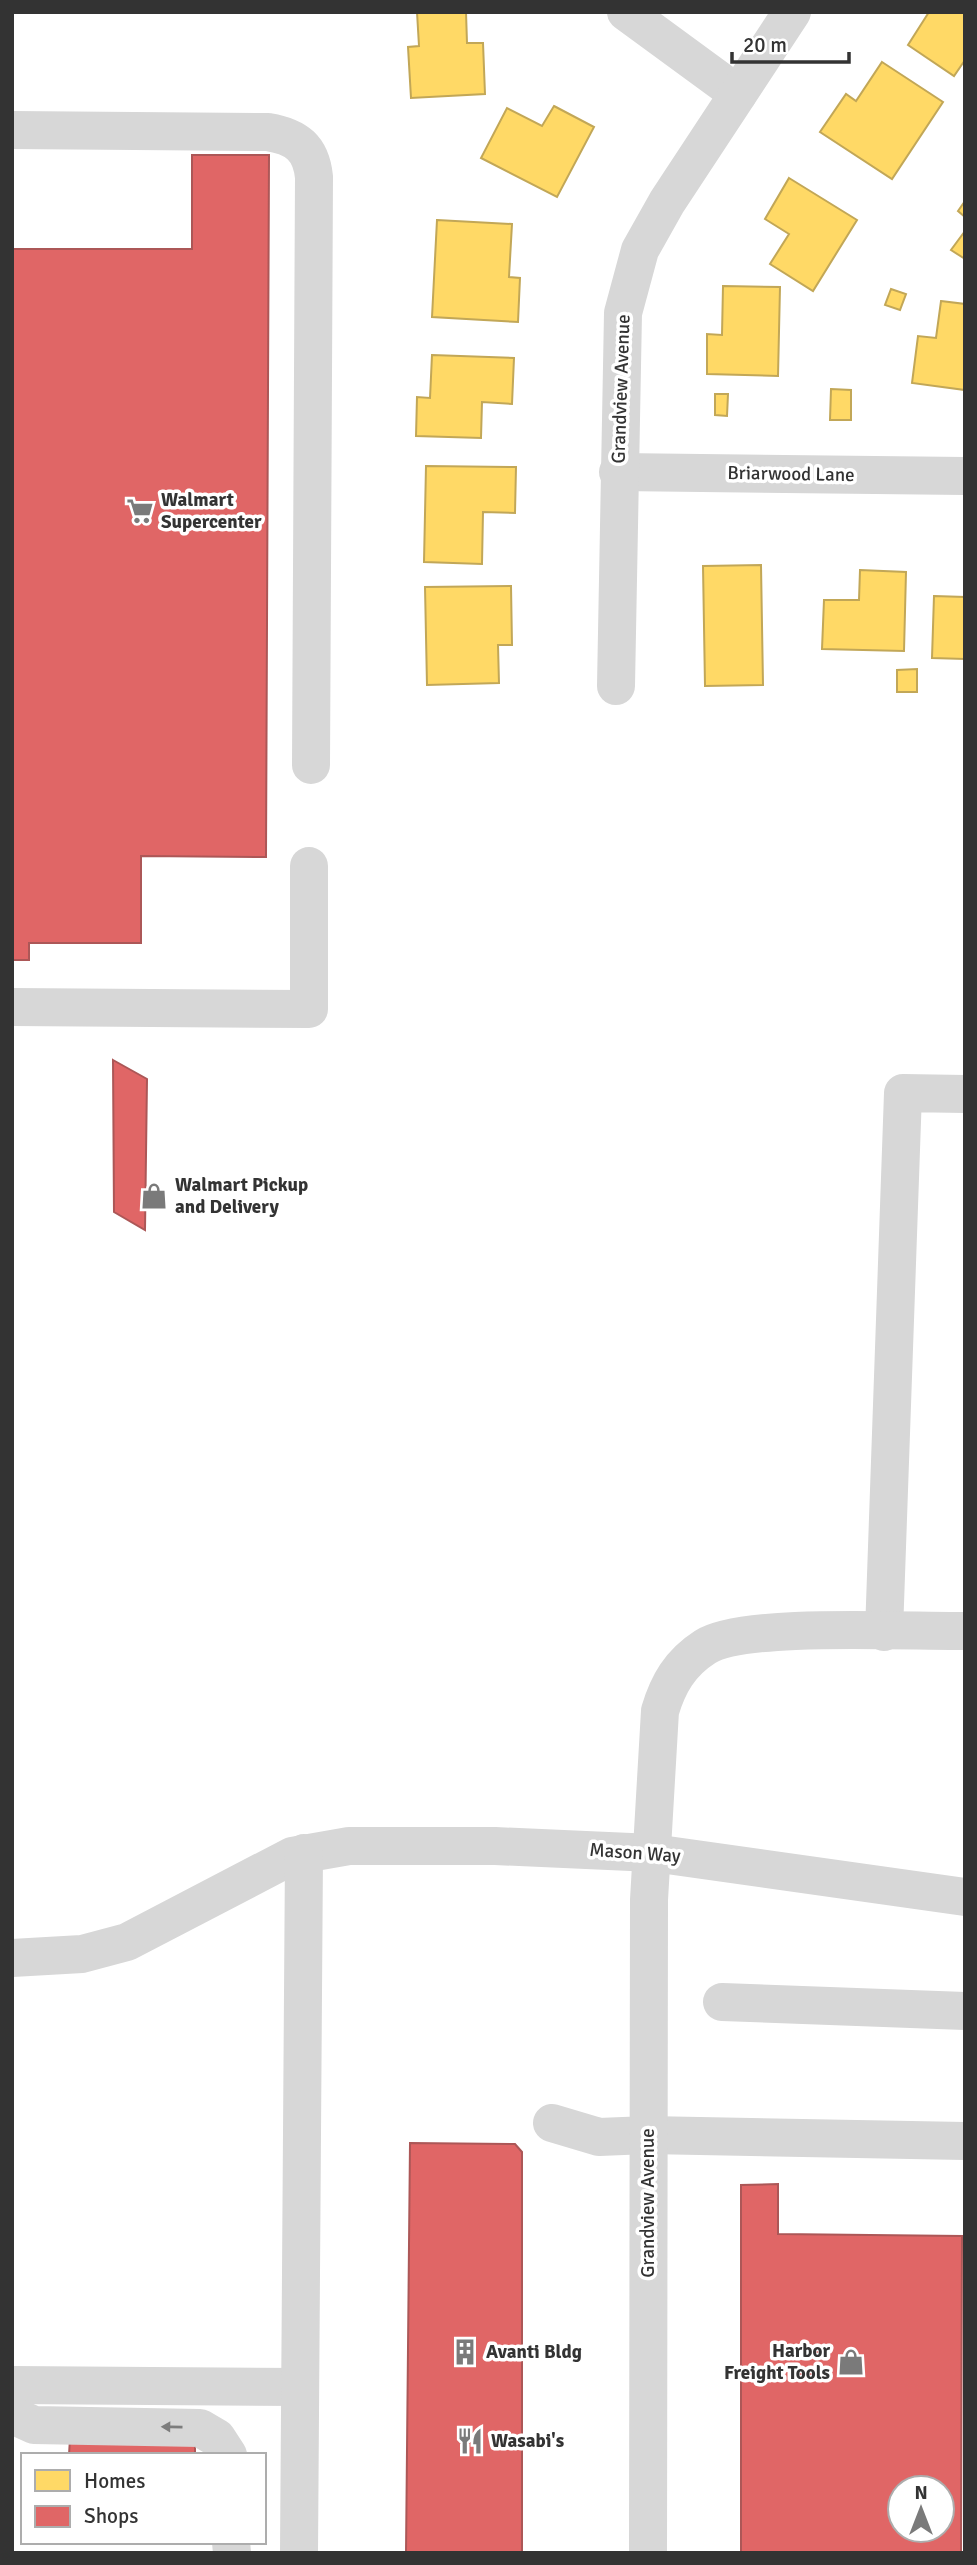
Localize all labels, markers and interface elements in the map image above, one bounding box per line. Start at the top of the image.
scale bar [732,21,849,65]
text: 20 m [743,32,787,58]
street label: Grandview Avenue [606,314,636,464]
street label: Briarwood Lane [727,461,855,487]
place label: Walmart Supercenter [161,488,262,534]
supermarket icon: Walmart Supercenter [125,496,155,526]
place label: Walmart Pickup and Delivery [175,1173,308,1219]
shop icon: Walmart Pickup and Delivery [139,1181,169,1211]
street label: Mason Way [589,1838,682,1868]
street label: Grandview Avenue [636,2128,660,2278]
building icon: Avanti Bldg [450,2337,480,2367]
place label: Harbor Freight Tools [724,2339,830,2385]
place label: Avanti Bldg [486,2340,582,2364]
shop icon: Harbor Freight Tools [836,2347,866,2377]
one-way arrow [161,2421,183,2433]
restaurant icon: Wasabi's [455,2426,485,2456]
place label: Wasabi's [491,2429,564,2453]
legend [21,2453,266,2544]
text: Homes [84,2468,146,2494]
north arrow [886,2474,956,2544]
text: N [914,2481,928,2505]
text: Shops [84,2503,138,2529]

